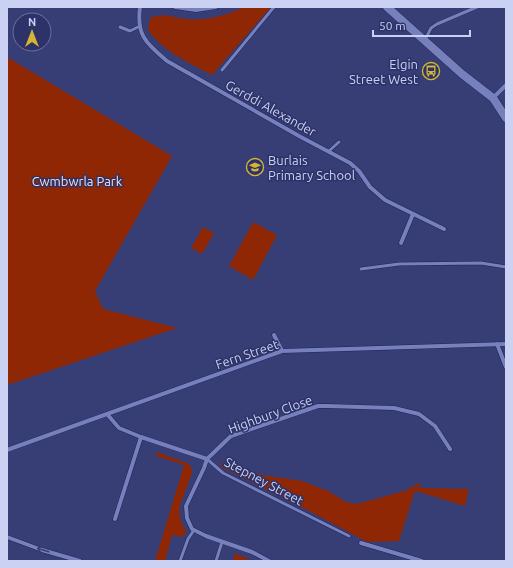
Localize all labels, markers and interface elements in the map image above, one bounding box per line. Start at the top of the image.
north arrow [12,12,52,52]
scale bar [373,12,470,38]
text: N [28,16,36,28]
text: 50 m [379,19,406,32]
place label: Elgin Street West [349,57,418,86]
bus stop icon: Elgin Street West [421,61,441,81]
street label: Gerddi Alexander [223,77,319,139]
place label: Burlais Primary School [268,153,356,182]
school or university icon: Burlais Primary School [245,157,265,177]
park label: Cwmbwrla Park [32,174,123,188]
street label: Fern Street [214,337,280,371]
street label: Highbury Close [226,392,314,436]
street label: Stepney Street [222,454,306,508]
one-way arrow [37,546,50,553]

